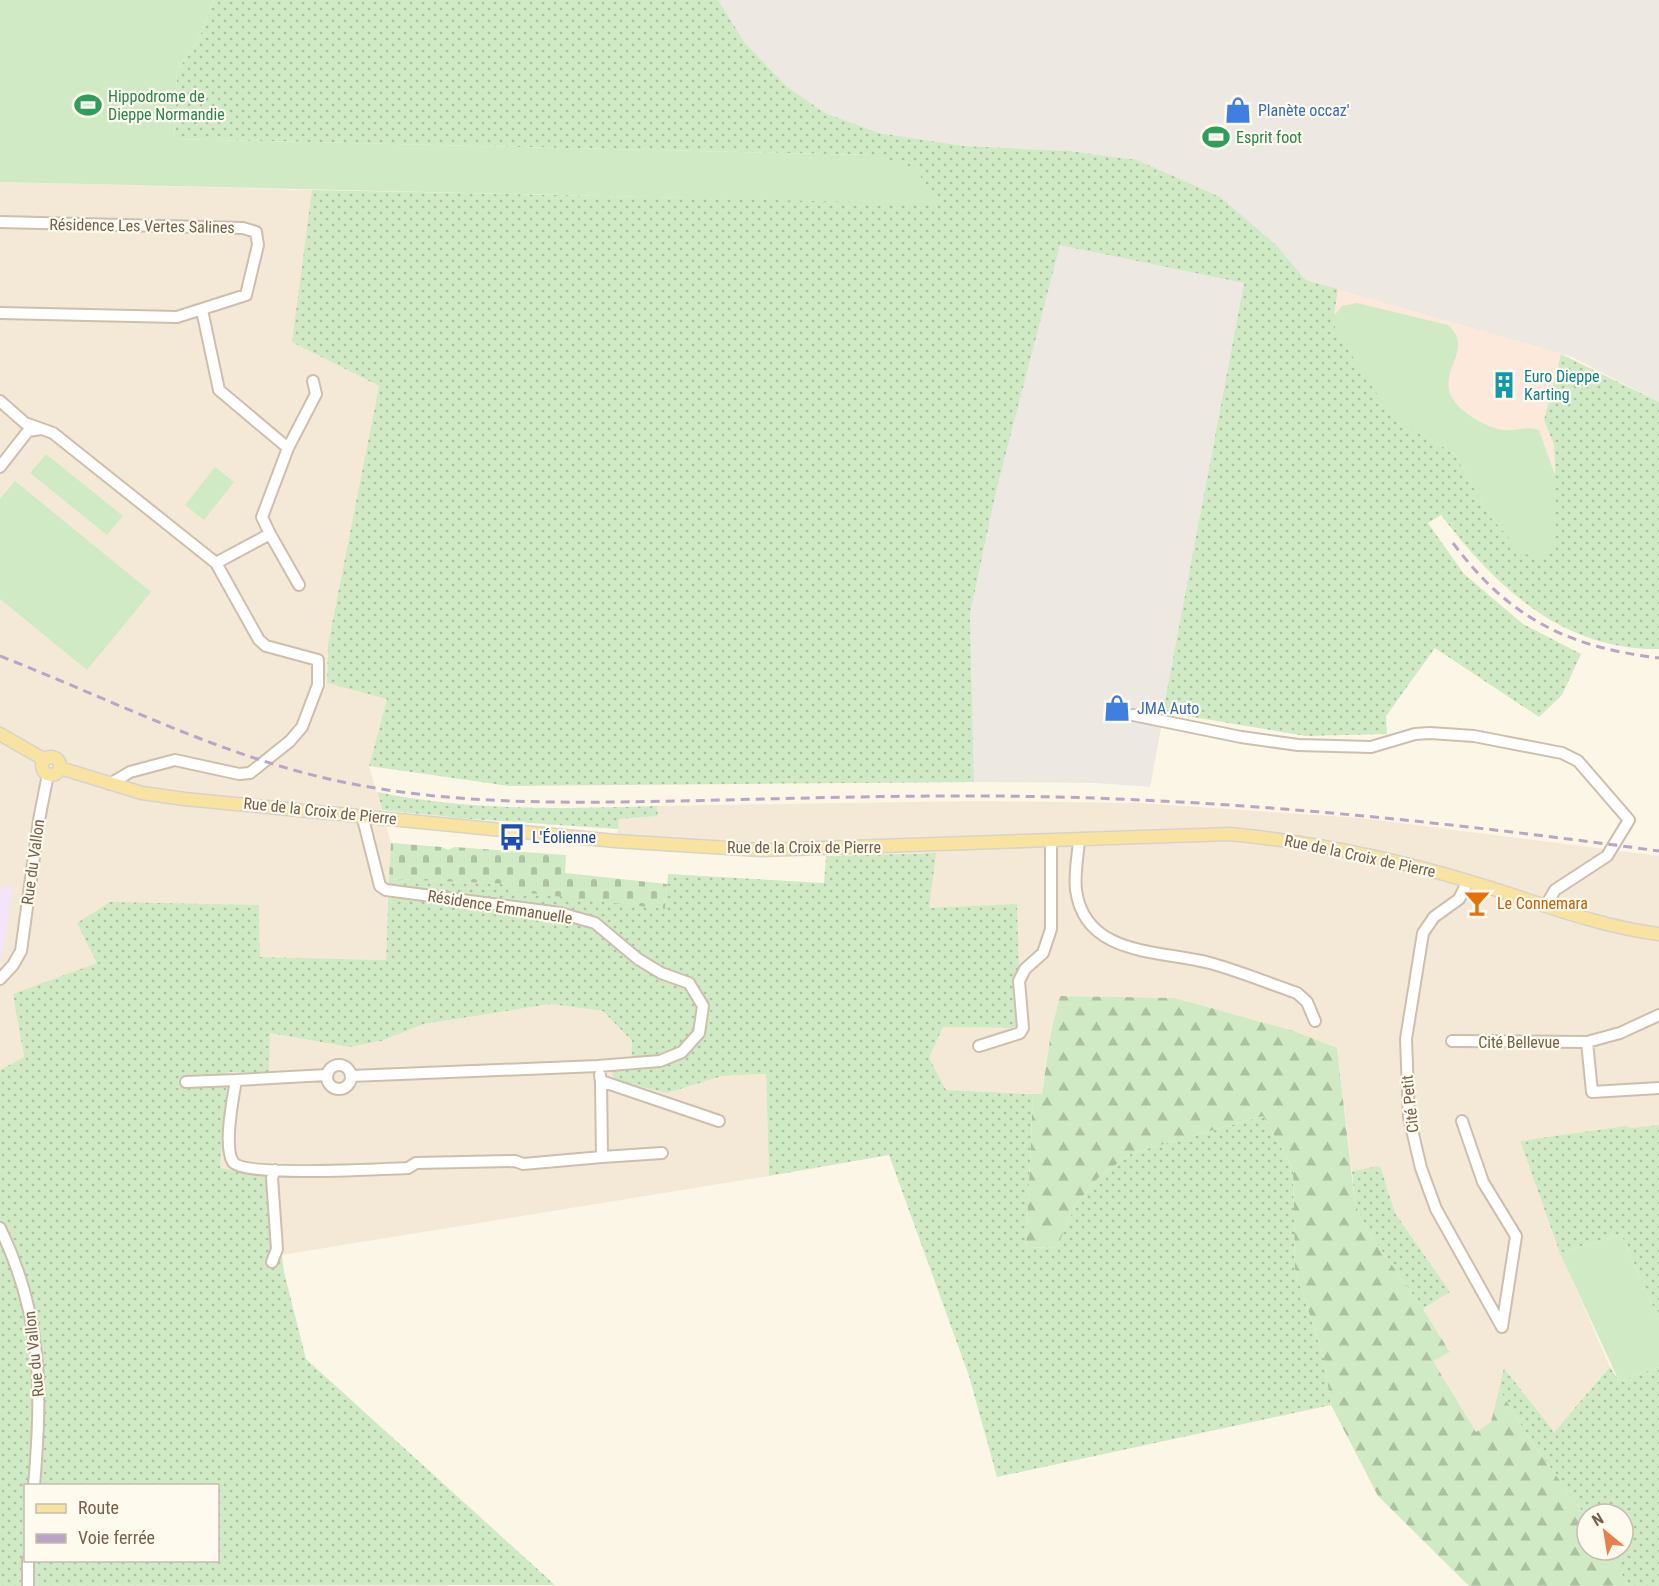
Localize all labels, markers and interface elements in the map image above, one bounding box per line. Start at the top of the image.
place label: Hippodrome de Dieppe Normandie [108,87,225,124]
sports icon: Hippodrome de Dieppe Normandie [73,90,103,120]
shop icon: Planète occaz' [1223,95,1253,125]
place label: Planète occaz' [1258,101,1350,120]
sports icon: Esprit foot [1201,122,1231,152]
place label: Esprit foot [1236,128,1302,147]
street label: Résidence Les Vertes Salines [49,215,235,237]
place label: Euro Dieppe Karting [1524,367,1600,404]
building icon: Euro Dieppe Karting [1489,370,1519,400]
shop icon: JMA Auto [1102,693,1132,723]
place label: JMA Auto [1137,699,1199,718]
street label: Rue de la Croix de Pierre [242,794,398,828]
street label: Rue du Vallon [18,818,48,906]
bus stop icon: L'Éolienne [497,822,527,852]
place label: L'Éolienne [532,828,596,847]
street label: Rue de la Croix de Pierre [1283,831,1437,881]
street label: Rue de la Croix de Pierre [727,838,881,857]
street label: Résidence Emmanuelle [426,886,574,928]
bar icon: Le Connemara [1462,888,1492,918]
place label: Le Connemara [1497,894,1588,913]
street label: Cité Bellevue [1478,1033,1560,1052]
street label: Cité Petit [1397,1074,1422,1134]
street label: Rue du Vallon [20,1310,48,1398]
legend [24,1484,219,1562]
text: Route [78,1497,119,1518]
north arrow [1575,1502,1635,1562]
text: N [1589,1509,1607,1530]
text: Voie ferrée [78,1527,155,1548]

